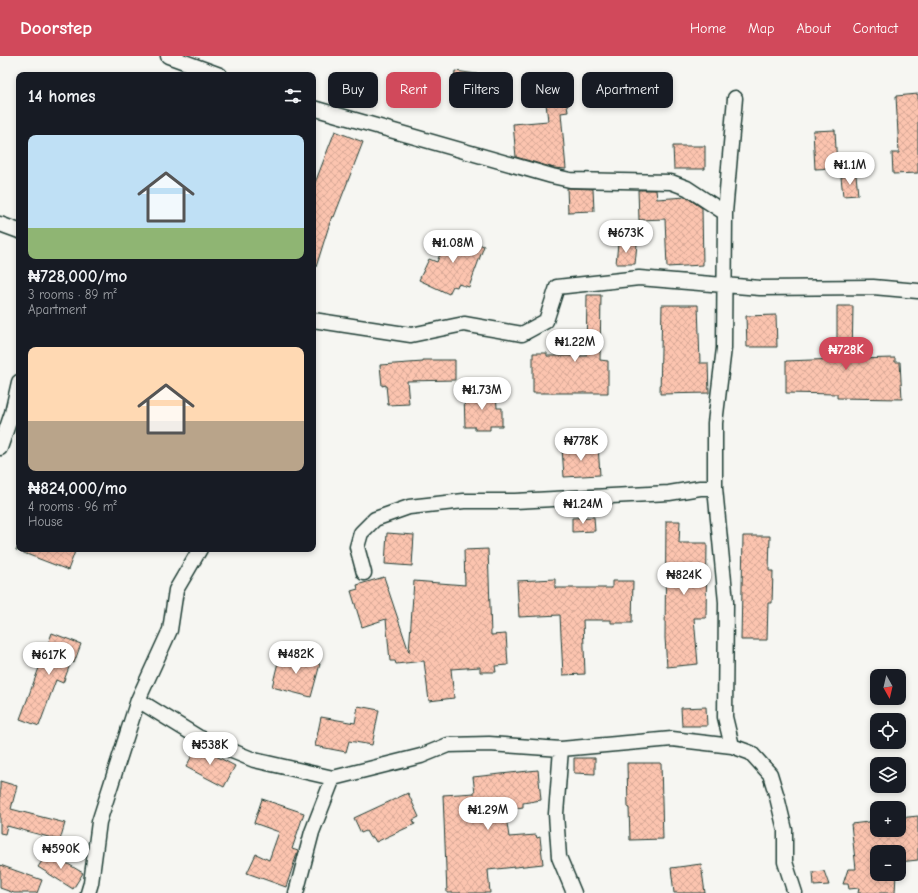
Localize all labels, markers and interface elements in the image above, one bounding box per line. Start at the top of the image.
text: Doorstep [20,17,92,39]
text: Home [690,20,726,37]
text: Map [748,20,774,37]
text: About [796,20,831,37]
text: Contact [853,20,898,37]
chip: Buy [328,72,378,108]
chip: Rent [386,72,441,108]
chip: Filters [449,72,513,108]
chip: New [521,72,574,108]
chip: Apartment [582,72,673,108]
icon: filters [282,85,304,107]
text: 14 homes [28,87,95,106]
pin: ₦1.1M [822,152,878,186]
text: ₦1.1M [834,157,866,172]
icon: home [130,161,202,233]
pin: ₦673K [598,220,654,254]
text: ₦673K [608,225,644,240]
pin: ₦1.08M [420,230,486,264]
text: ₦1.08M [432,235,474,250]
text: ₦728,000/mo [28,267,127,286]
text: 3 rooms · 89 m² [28,287,117,302]
text: Apartment [28,302,86,317]
pin: ₦1.22M [542,329,608,363]
text: ₦1.22M [555,334,595,349]
pin: ₦728K [818,337,874,371]
text: ₦728K [828,342,864,357]
icon: home [130,373,202,445]
pin: ₦1.73M [449,377,515,411]
text: ₦1.73M [462,382,502,397]
pin: ₦778K [553,428,609,462]
text: ₦778K [564,433,598,448]
text: ₦824,000/mo [28,479,127,498]
pin: ₦1.24M [550,491,616,525]
text: ₦1.24M [563,496,603,511]
text: 4 rooms · 96 m² [28,499,117,514]
text: House [28,514,63,529]
pin: ₦824K [656,562,712,596]
text: ₦824K [666,567,702,582]
pin: ₦482K [268,641,324,675]
pin: ₦617K [21,642,77,676]
text: ₦482K [278,646,314,661]
text: ₦617K [32,647,66,662]
north arrow [870,669,906,705]
map controls [870,669,906,881]
button: locate [870,713,906,749]
pin: ₦538K [182,732,238,766]
text: ₦538K [192,737,228,752]
button: layers [870,757,906,793]
pin: ₦1.29M [455,797,521,831]
button: + [870,801,906,837]
text: ₦1.29M [468,802,508,817]
pin: ₦590K [33,836,89,870]
text: ₦590K [42,841,80,856]
button: − [870,845,906,881]

